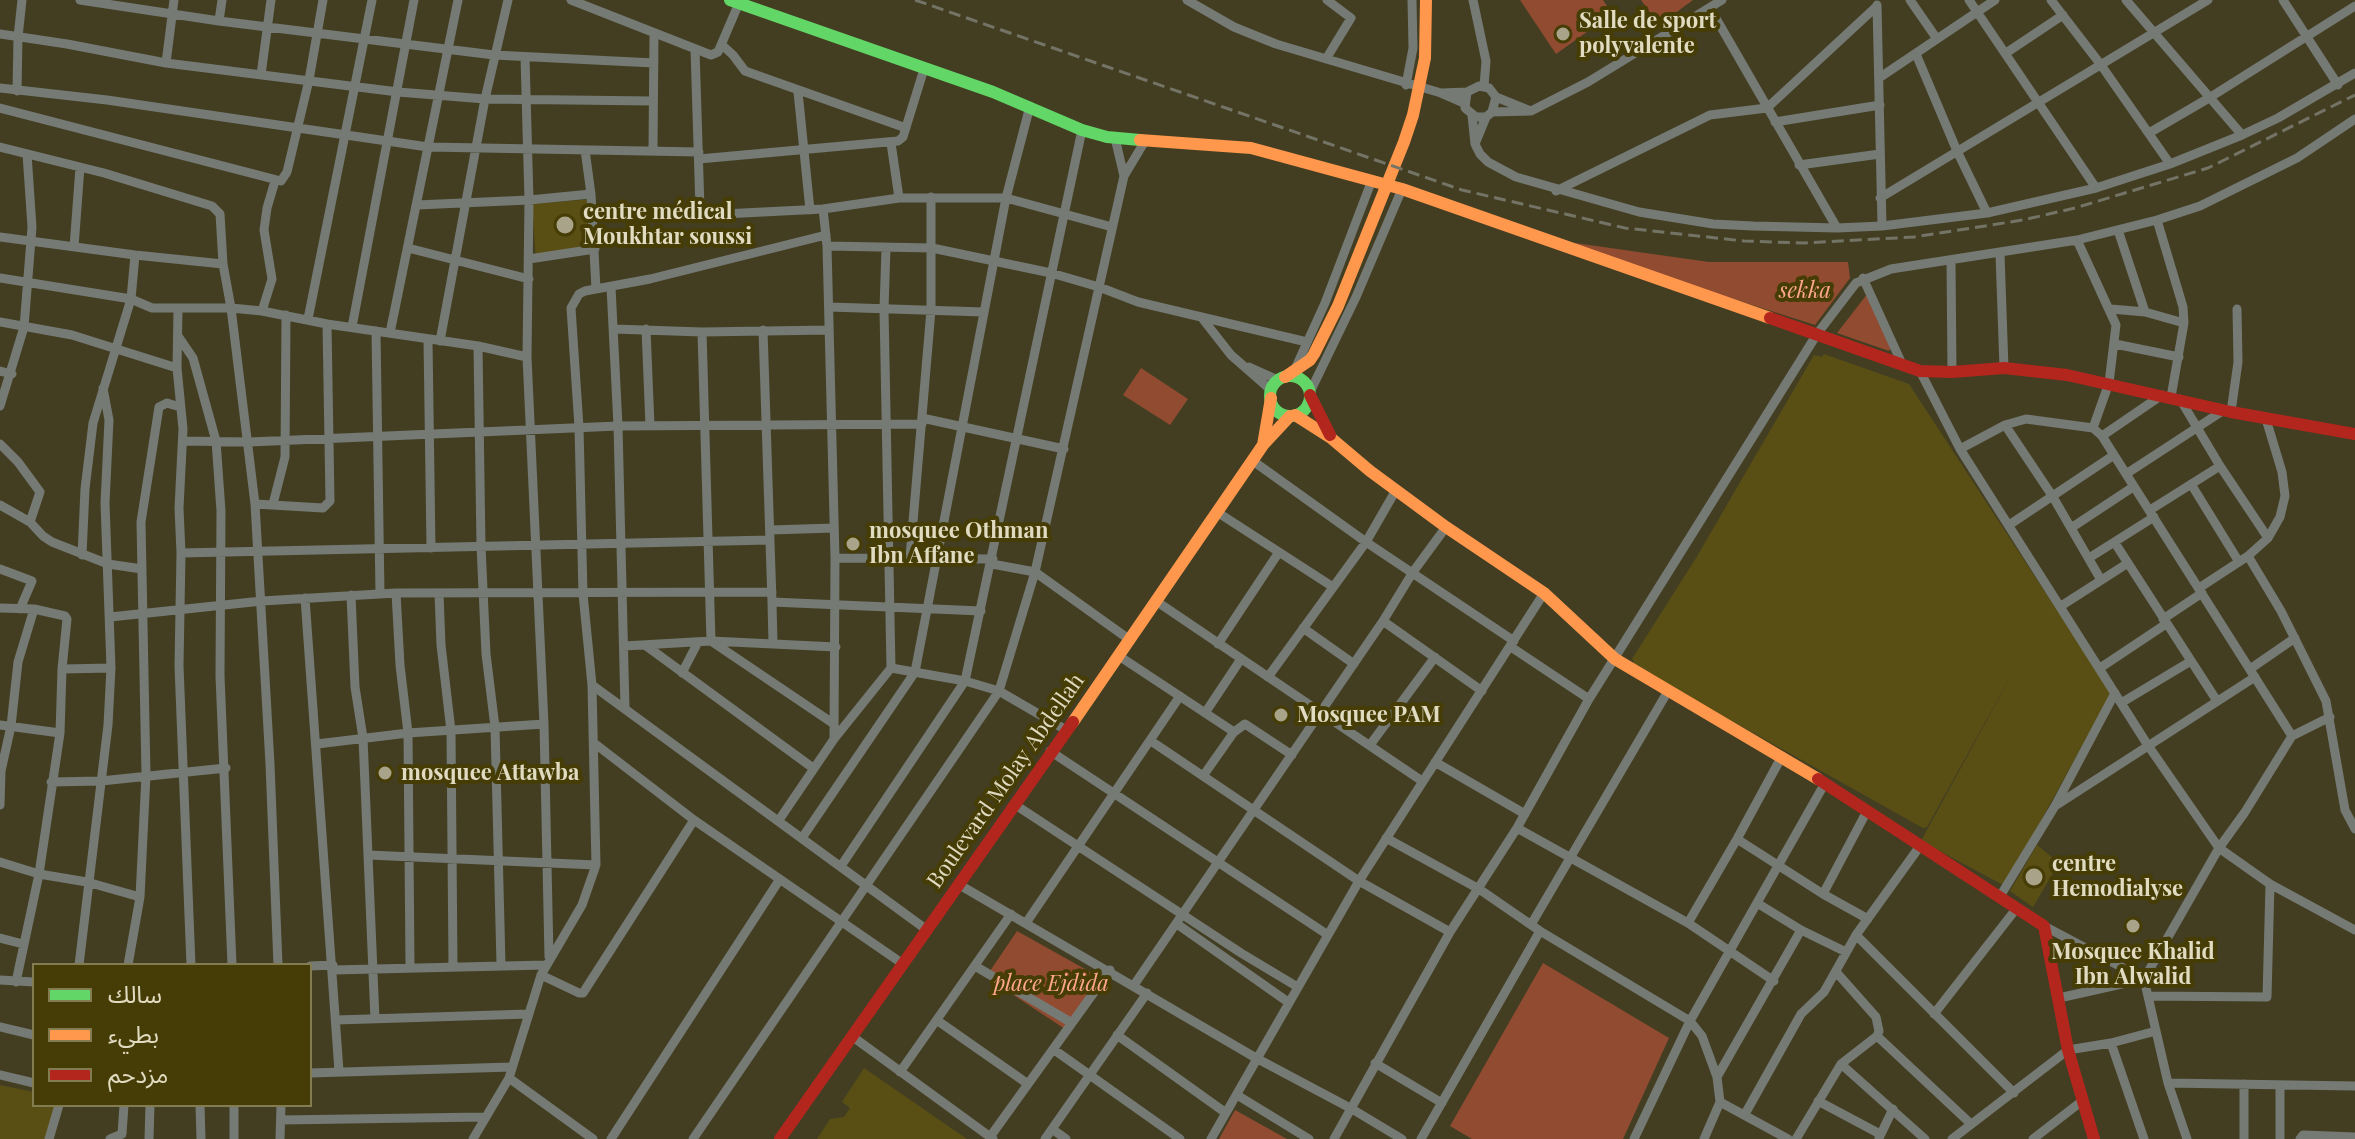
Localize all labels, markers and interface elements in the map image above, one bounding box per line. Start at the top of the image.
place label: Salle de sport polyvalente [1579,8,1716,60]
marker: Salle de sport polyvalente [1554,25,1572,43]
place label: centre médical Moukhtar soussi [583,199,752,250]
marker: centre médical Moukhtar soussi [554,214,576,236]
park label: sekka [1779,278,1831,304]
place label: mosquee Othman Ibn Affane [869,518,1048,570]
marker: mosquee Othman Ibn Affane [844,535,862,553]
street label: Boulevard Molay Abdellah [922,669,1090,893]
place label: Mosquee PAM [1297,702,1441,728]
marker: Mosquee PAM [1272,706,1290,724]
place label: mosquee Attawba [401,760,579,786]
marker: mosquee Attawba [376,764,394,782]
place label: centre Hemodialyse [2052,851,2183,902]
marker: centre Hemodialyse [2023,866,2045,888]
marker: Mosquee Khalid Ibn Alwalid [2124,917,2142,935]
place label: Mosquee Khalid Ibn Alwalid [2051,939,2215,990]
legend [32,963,312,1107]
park label: place Ejdida [993,971,1109,997]
text: سالك [108,977,162,1009]
text: بطيء [108,1017,159,1049]
text: مزدحم [108,1057,168,1089]

